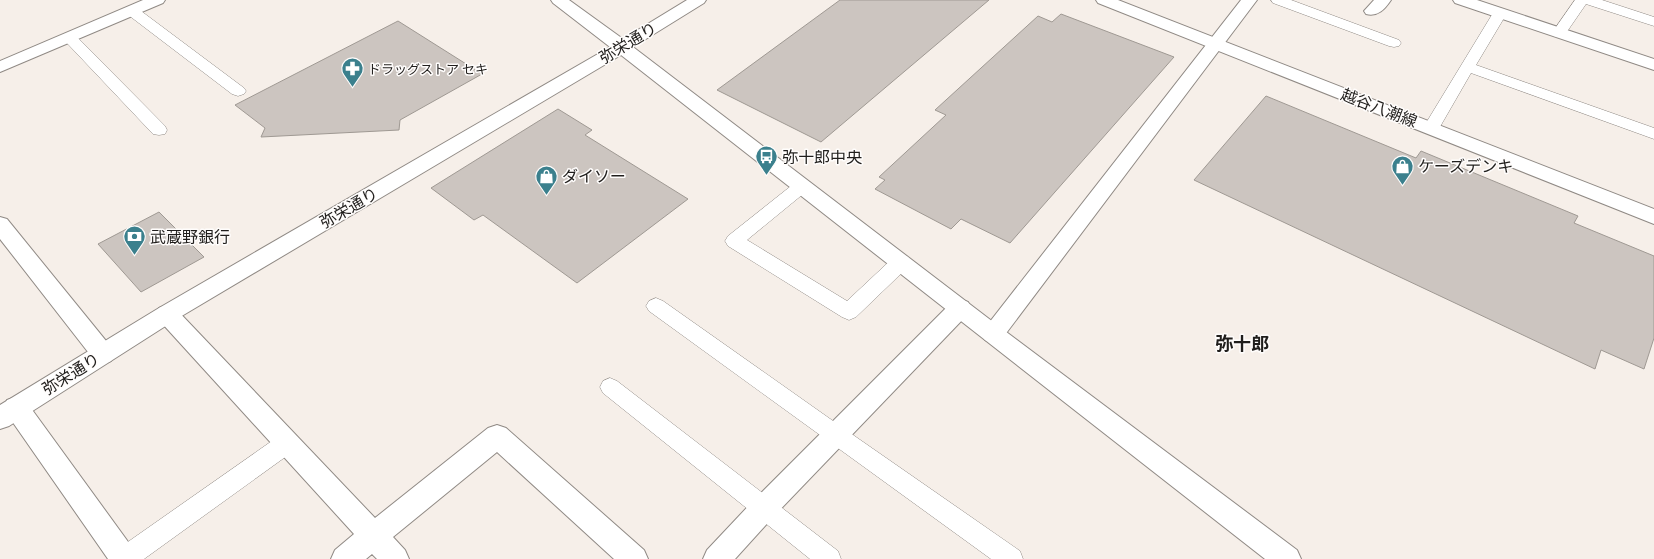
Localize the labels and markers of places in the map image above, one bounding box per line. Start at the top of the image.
pharmacy icon: ドラッグストア セキ [339,56,365,89]
place label: ドラッグストア セキ [368,62,488,77]
bus stop icon: 弥十郎中央 [753,144,779,177]
place label: 弥十郎中央 [782,148,862,167]
shop icon: ケーズデンキ [1389,153,1415,186]
place label: ケーズデンキ [1418,157,1513,176]
shop icon: ダイソー [534,163,560,196]
place label: ダイソー [562,167,626,186]
bank icon: 武蔵野銀行 [121,224,147,257]
place label: 武蔵野銀行 [150,228,230,247]

